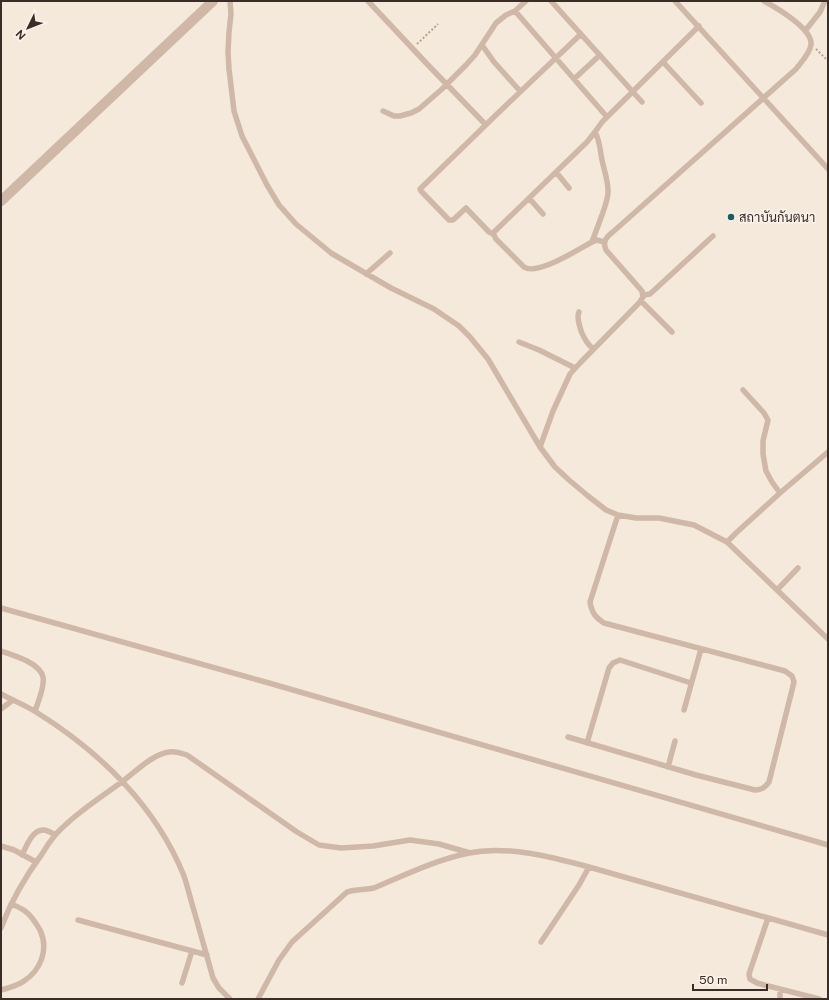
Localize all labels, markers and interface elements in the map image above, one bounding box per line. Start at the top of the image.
north arrow [8,8,48,48]
text: N [13,28,28,42]
place label: สถาบันกันตนา [739,210,815,225]
marker: สถาบันกันตนา [726,212,736,222]
scale bar [693,966,767,992]
text: 50 m [699,973,727,987]

